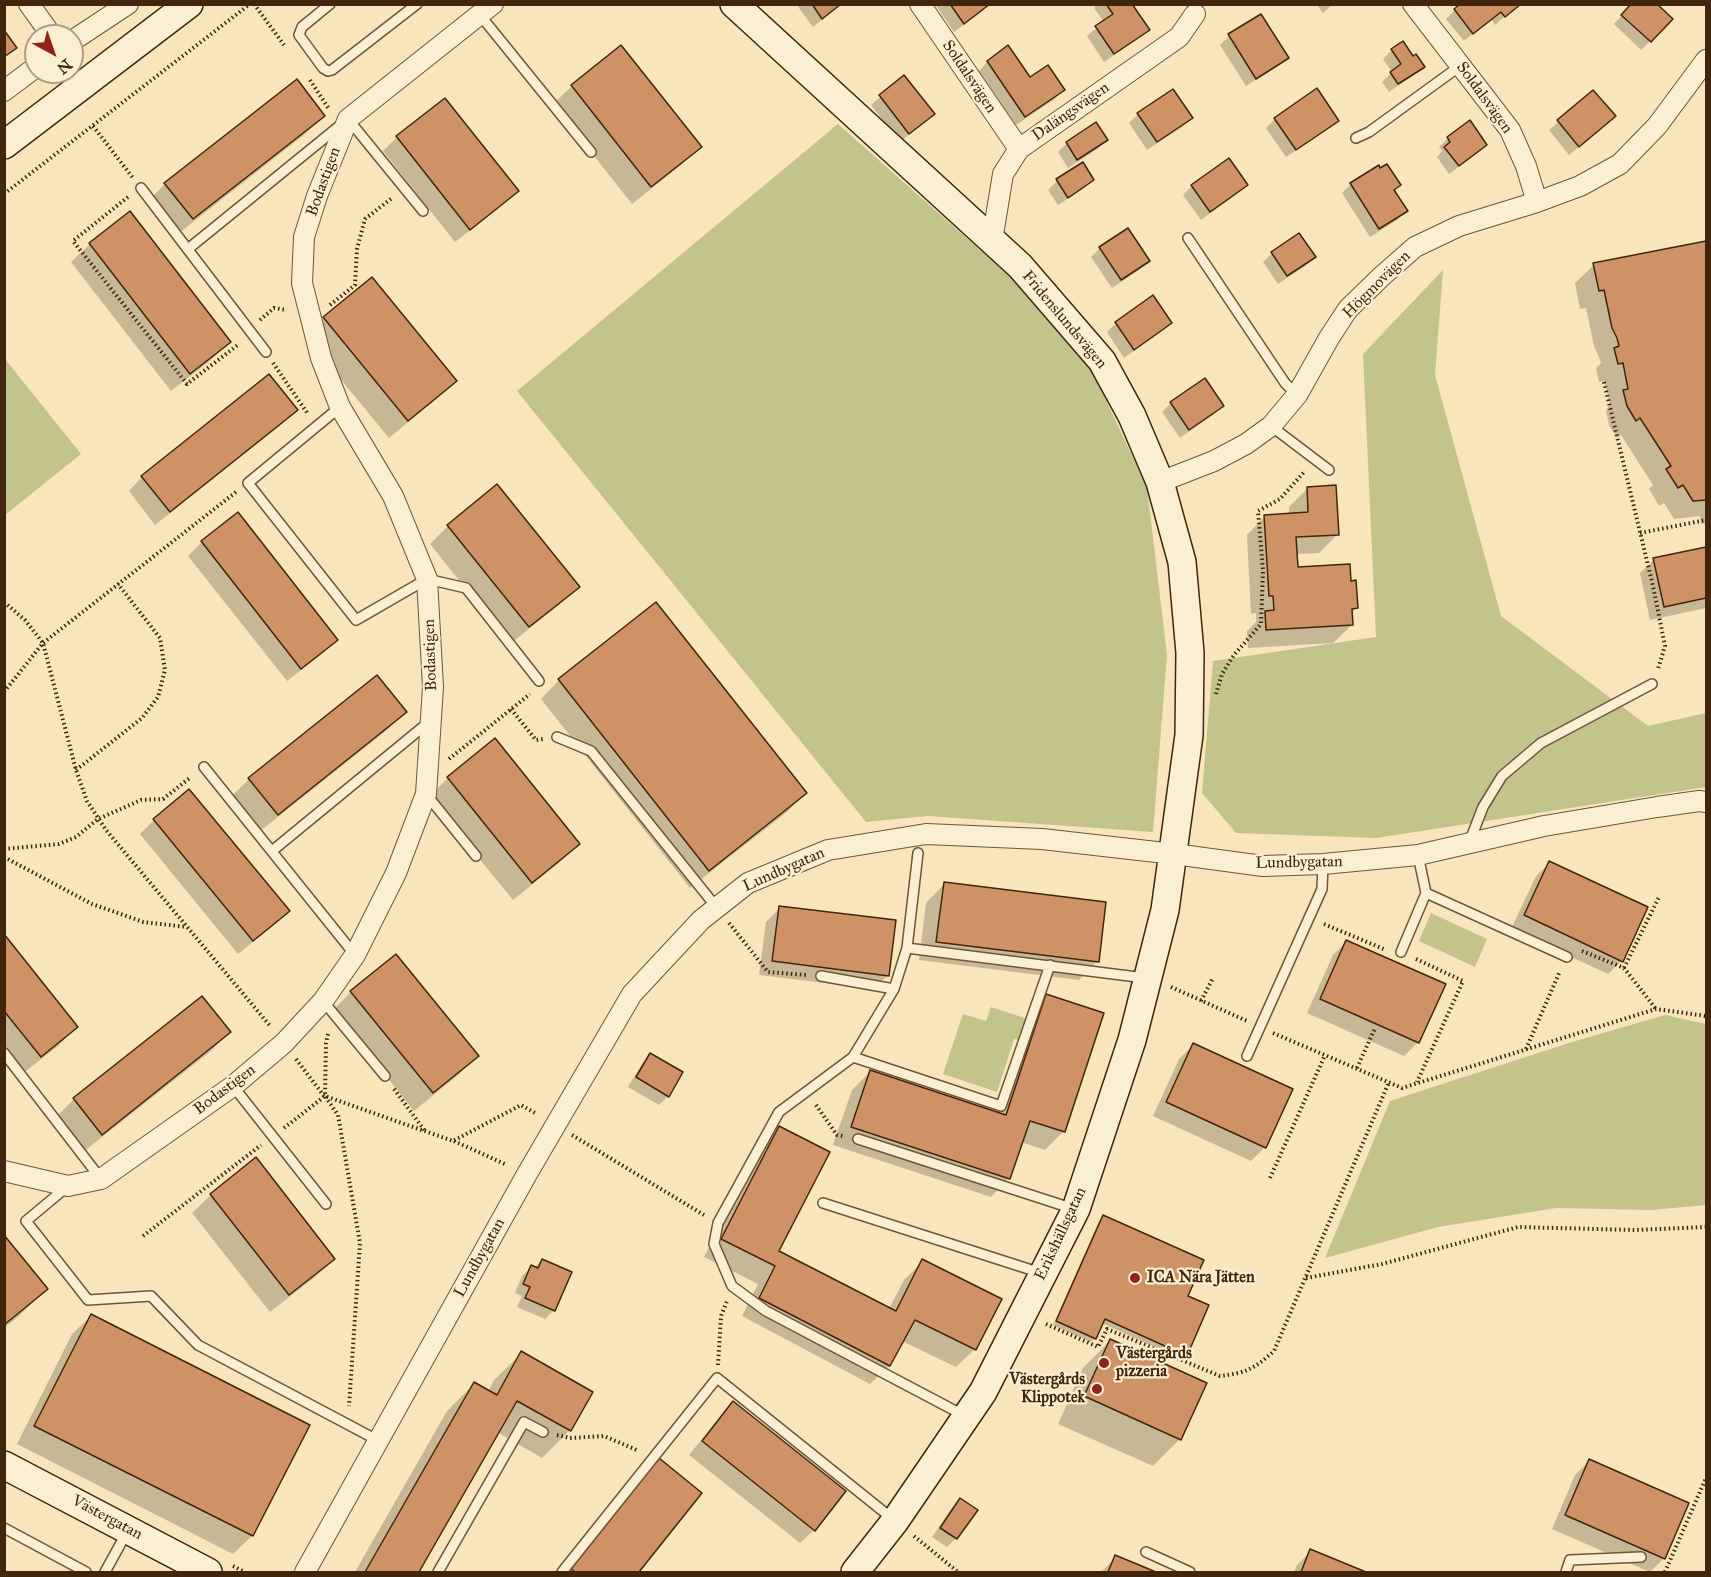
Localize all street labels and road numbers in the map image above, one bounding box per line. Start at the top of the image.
street label: Soldalsvägen [938,37,1000,117]
street label: Soldalsvägen [1452,58,1516,138]
street label: Dalängsvägen [1029,78,1113,146]
street label: Bodastigen [303,145,345,219]
street label: Högmovägen [1339,247,1415,323]
street label: Fridenslundsvägen [1017,267,1111,373]
street label: Bodastigen [420,619,442,691]
street label: Lundbygatan [740,843,828,897]
street label: Lundbygatan [1255,853,1343,873]
street label: Bodastigen [190,1061,260,1119]
street label: Erikshällsgatan [1031,1184,1091,1284]
street label: Lundbygatan [450,1215,510,1301]
street label: Västergatan [68,1491,146,1545]

